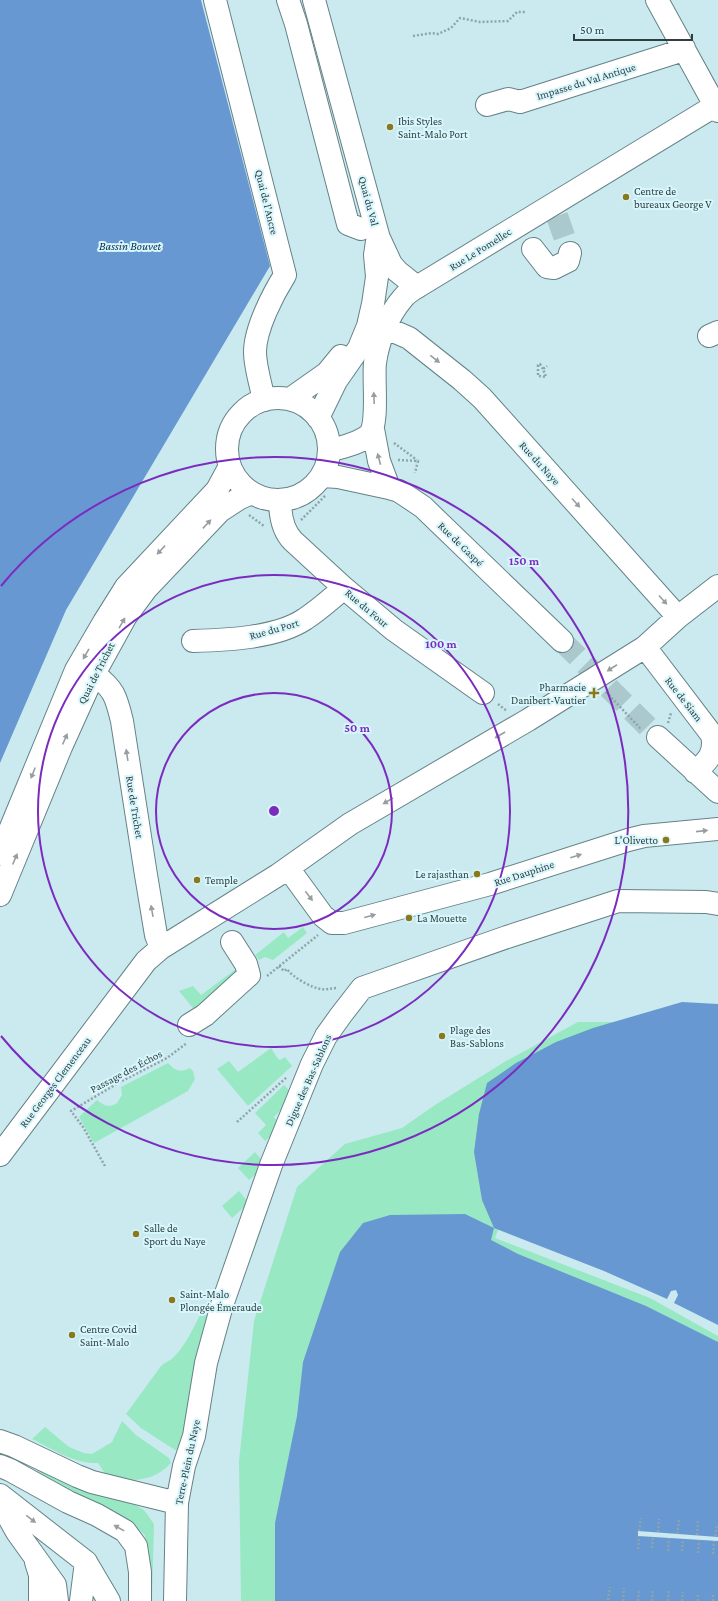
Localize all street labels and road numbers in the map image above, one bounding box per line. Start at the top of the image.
street label: Impasse du Val Antique [535,60,637,103]
street label: Quai de l'Ancre [253,168,281,236]
street label: Quai du Val [357,175,381,227]
street label: Rue Le Pomellec [447,225,514,273]
street label: Rue du Naye [517,439,563,488]
street label: Rue de Gaspé [435,519,486,569]
street label: Rue du Four [343,586,391,630]
street label: Rue du Port [248,616,300,642]
street label: Quai de Trichet [75,640,117,706]
street label: Rue de Siam [663,674,705,724]
street label: Rue de Trichet [124,775,146,839]
street label: Rue Dauphine [493,858,556,889]
street label: Digue des Bas-Sablons [282,1032,335,1128]
street label: Rue Georges Clemenceau [17,1034,94,1130]
street label: Passage des Échos [88,1047,164,1096]
street label: Terre-Plein du Naye [172,1418,203,1506]

